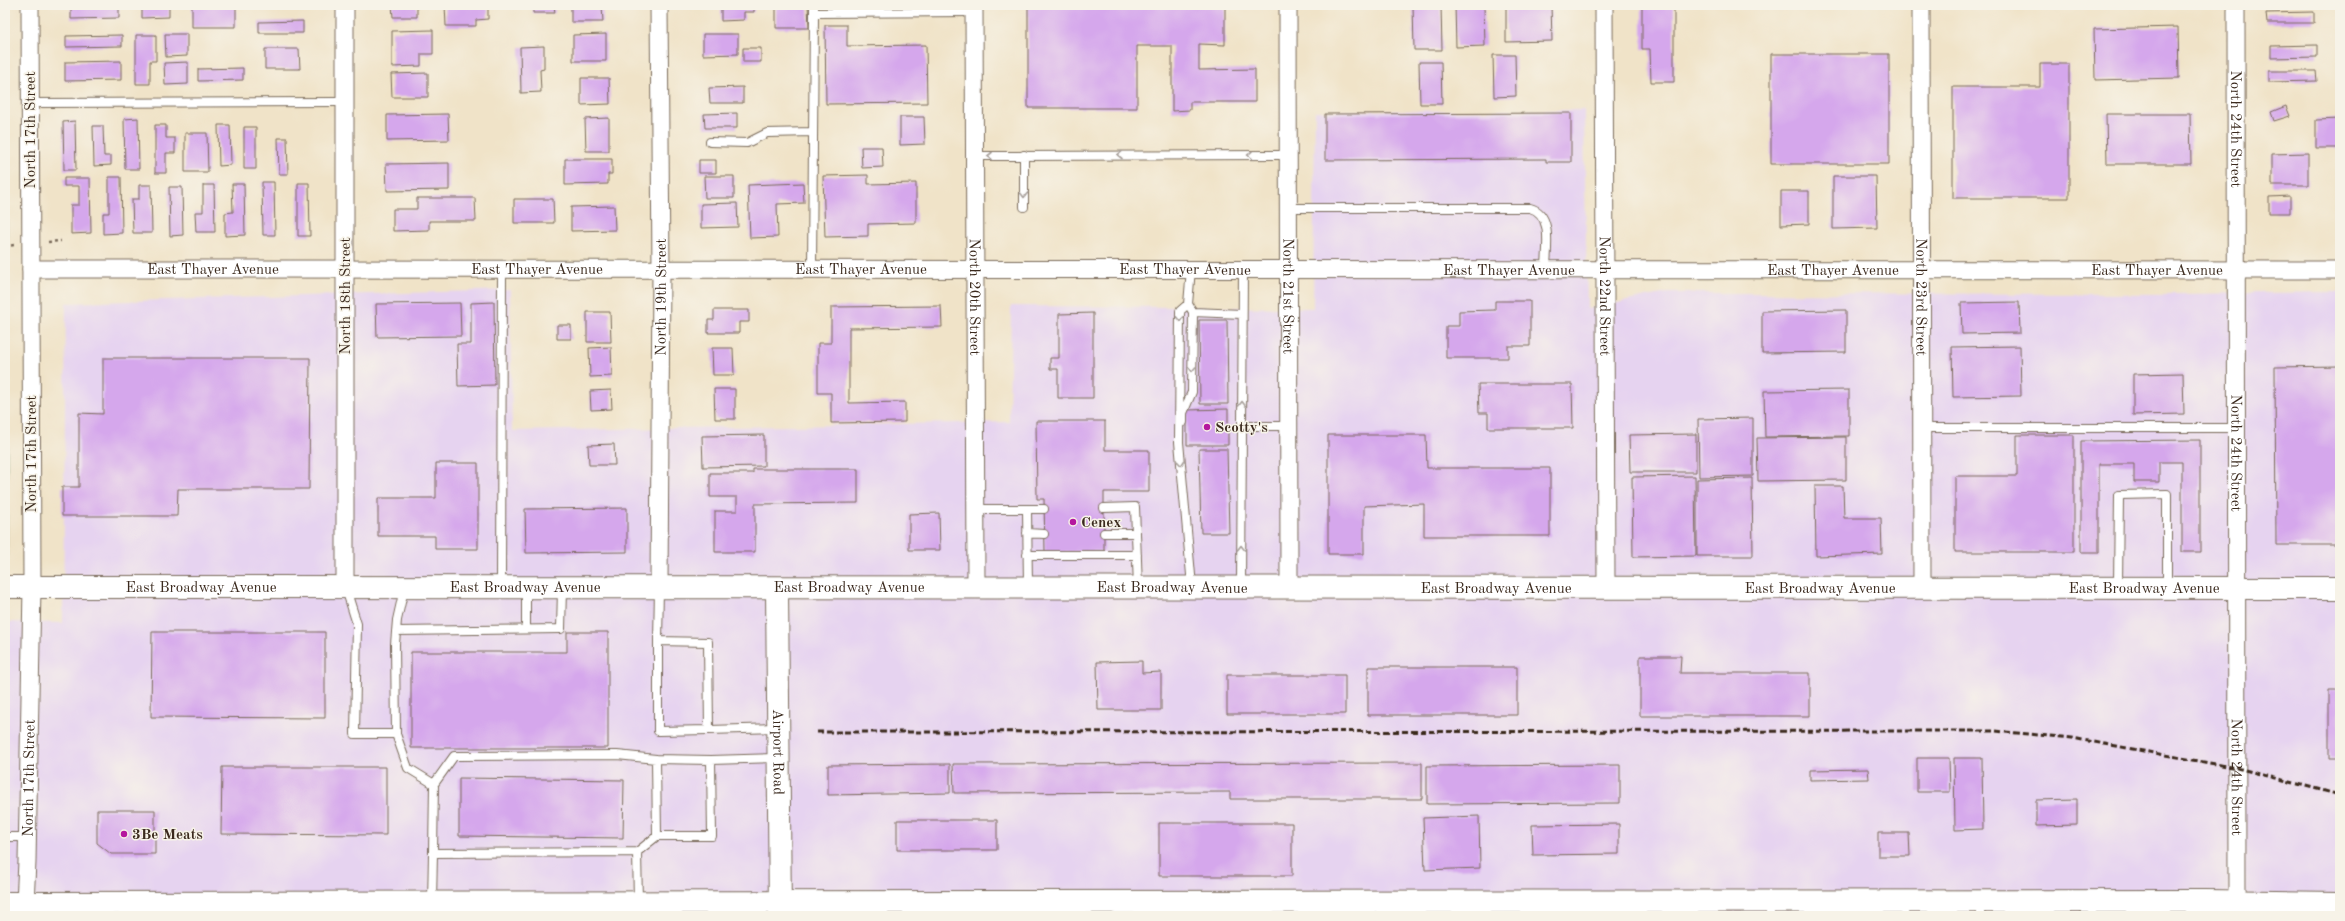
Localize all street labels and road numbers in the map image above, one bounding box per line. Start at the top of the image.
street label: North 24th Street [2227,70,2242,188]
street label: North 17th Street [24,71,39,189]
street label: North 22nd Street [1596,236,1611,356]
street label: North 18th Street [339,237,354,355]
street label: North 19th Street [654,238,670,356]
street label: North 20th Street [966,238,981,356]
street label: North 21st Street [1279,238,1295,354]
street label: North 23rd Street [1912,238,1928,356]
street label: East Thayer Avenue [147,263,279,278]
street label: East Thayer Avenue [471,263,603,278]
street label: East Thayer Avenue [795,263,927,278]
street label: East Thayer Avenue [1119,263,1251,279]
street label: East Thayer Avenue [1443,264,1575,279]
street label: East Thayer Avenue [1767,264,1899,279]
street label: East Thayer Avenue [2091,264,2223,279]
street label: North 24th Street [2227,394,2243,512]
street label: North 17th Street [25,395,40,513]
street label: East Broadway Avenue [125,581,277,596]
street label: East Broadway Avenue [449,581,601,596]
street label: East Broadway Avenue [773,581,925,596]
street label: East Broadway Avenue [1096,581,1248,597]
street label: East Broadway Avenue [1420,582,1572,597]
street label: East Broadway Avenue [1744,582,1896,597]
street label: East Broadway Avenue [2068,582,2220,597]
street label: Airport Road [769,709,785,795]
street label: North 24th Street [2228,718,2243,836]
street label: North 17th Street [21,719,39,837]

